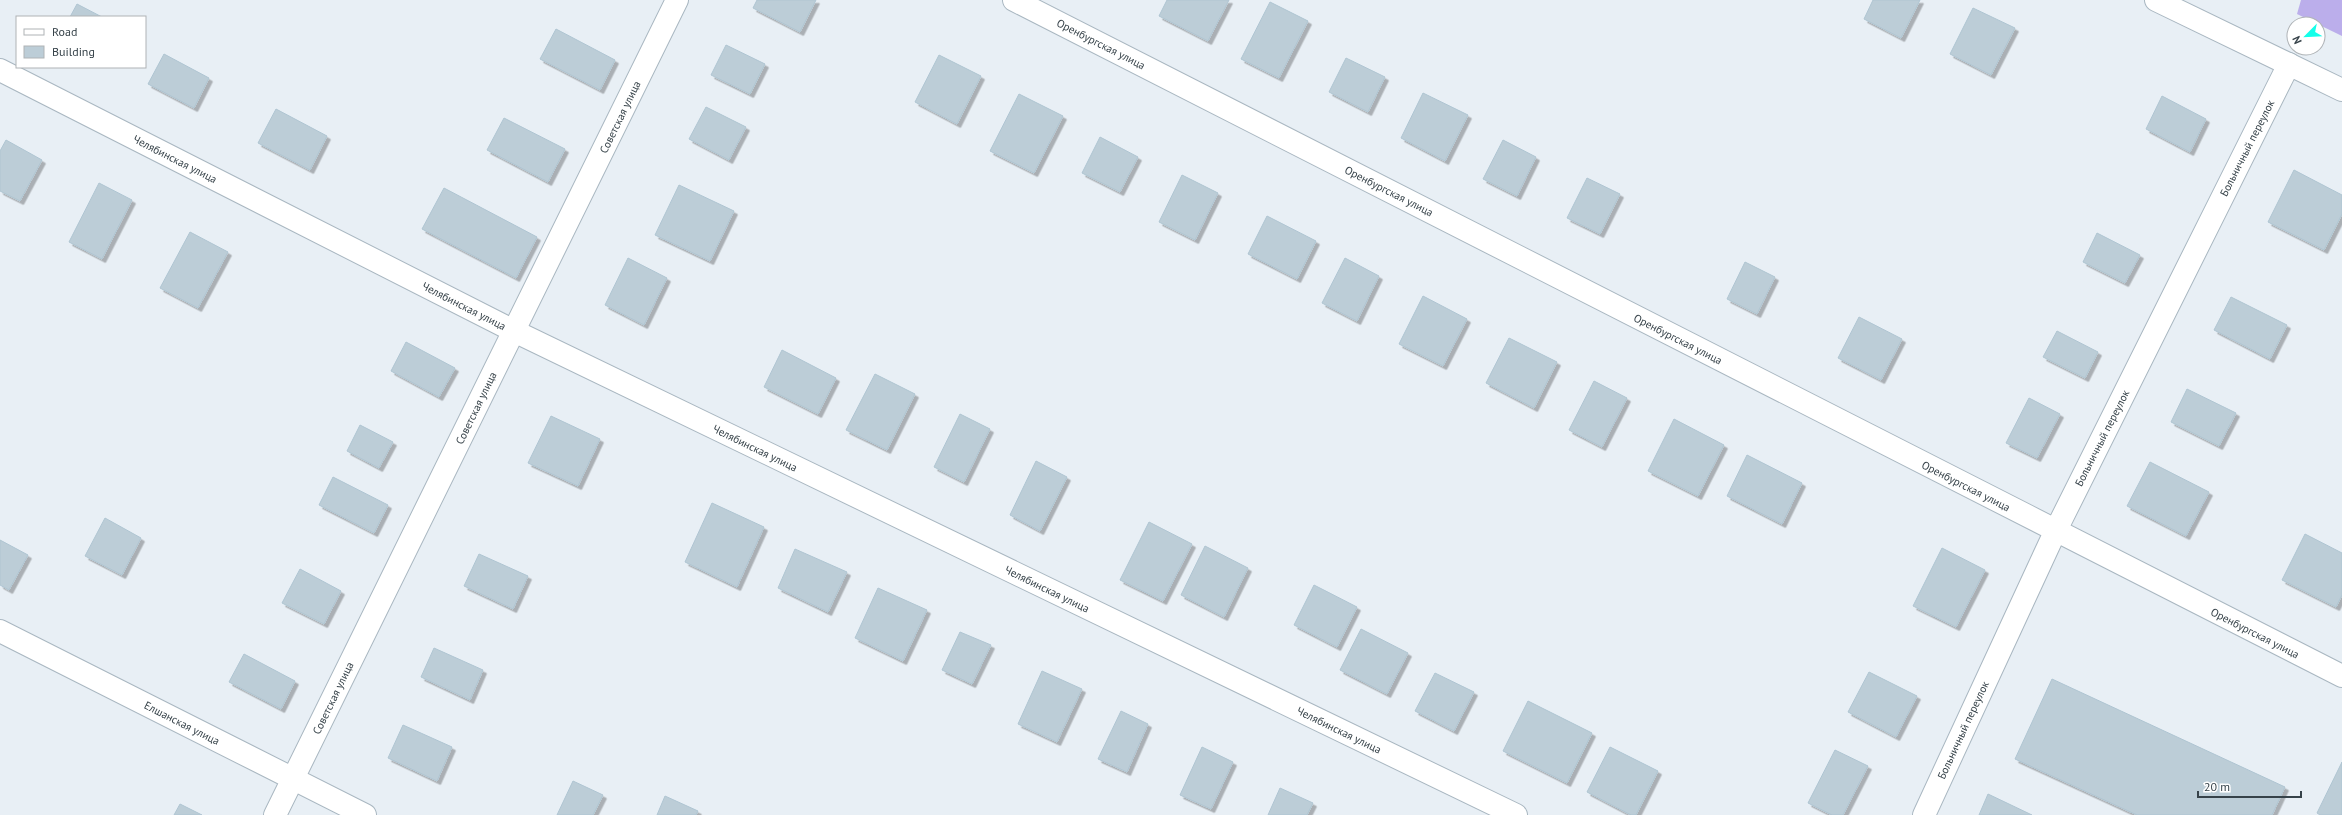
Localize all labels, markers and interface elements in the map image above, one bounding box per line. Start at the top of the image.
legend [16,16,146,68]
street label: Оренбургская улица [1054,16,1148,72]
north arrow [2286,16,2326,56]
text: Road [52,24,77,39]
text: N [2289,34,2305,46]
text: Building [52,44,95,59]
street label: Советская улица [596,78,644,156]
street label: Больничный переулок [2217,97,2278,199]
street label: Челябинская улица [131,132,219,186]
street label: Оренбургская улица [1342,163,1436,219]
street label: Челябинская улица [420,279,508,333]
street label: Оренбургская улица [1631,311,1725,367]
street label: Советская улица [452,369,500,447]
street label: Больничный переулок [2072,387,2133,489]
street label: Челябинская улица [710,421,800,475]
street label: Оренбургская улица [1919,458,2013,514]
street label: Челябинская улица [1002,562,1092,616]
street label: Оренбургская улица [2208,605,2302,661]
street label: Советская улица [309,659,357,737]
street label: Больничный переулок [1934,678,1992,781]
street label: Елшанская улица [142,698,222,748]
street label: Челябинская улица [1294,703,1384,757]
scale bar [2198,773,2301,799]
text: 20 m [2204,779,2230,794]

